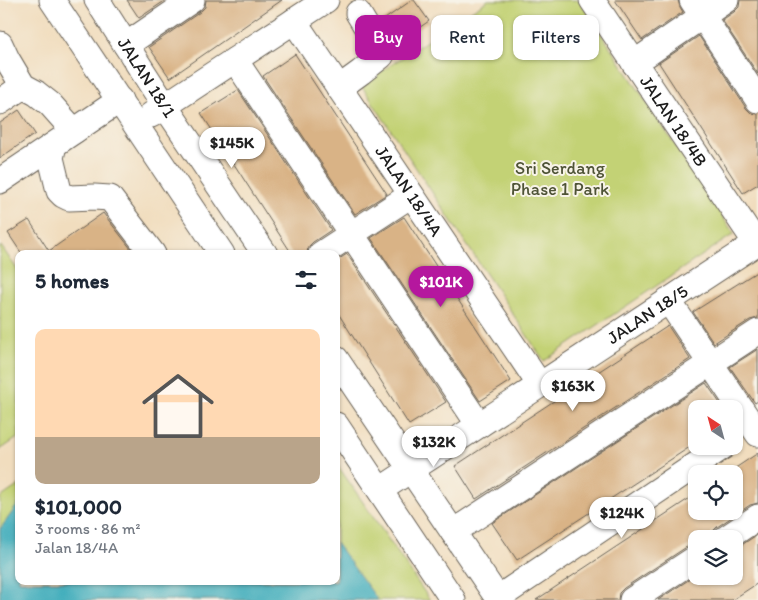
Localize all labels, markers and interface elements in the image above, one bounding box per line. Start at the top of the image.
chip: Buy [355,15,421,60]
chip: Rent [431,15,503,60]
chip: Filters [513,15,599,60]
street label: JALAN 18/1 [113,33,181,122]
street label: JALAN 18/4B [635,71,712,171]
pin: $145K [197,126,267,169]
text: $145K [210,133,254,152]
street label: JALAN 18/4A [370,141,448,241]
park label: Sri Serdang Phase 1 Park [511,157,609,200]
icon: filters [292,266,320,294]
pin: $101K [406,266,476,308]
text: 5 homes [35,268,109,293]
text: $101K [419,272,463,291]
street label: JALAN 18/5 [603,280,692,349]
icon: home [133,361,223,451]
pin: $163K [538,370,608,412]
text: $163K [552,376,594,395]
north arrow [688,400,742,455]
map controls [688,400,743,585]
pin: $132K [399,426,469,468]
text: $132K [413,432,455,451]
button: locate [688,465,743,520]
text: $101,000 [35,494,122,519]
pin: $124K [587,496,657,539]
text: $124K [600,503,644,522]
text: 3 rooms · 86 m² [35,519,140,538]
button: layers [688,530,743,585]
text: Jalan 18/4A [35,538,118,557]

